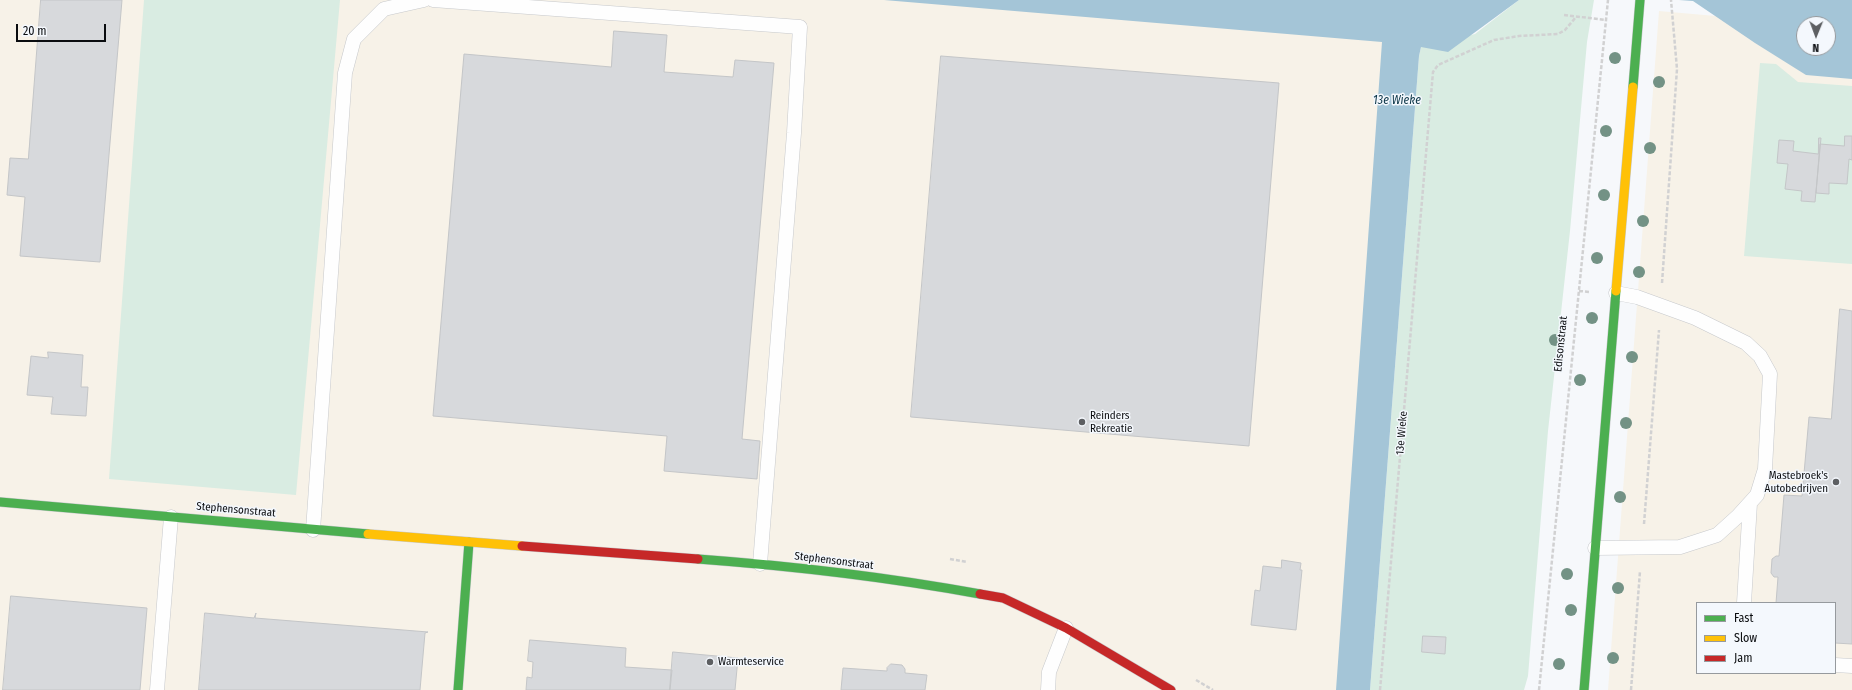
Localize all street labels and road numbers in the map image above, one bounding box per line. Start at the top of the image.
street label: Edisonstraat [1552,315,1570,373]
street label: 13e Wieke [1394,410,1410,456]
street label: Stephensonstraat [196,500,276,520]
street label: Stephensonstraat [794,550,874,572]

